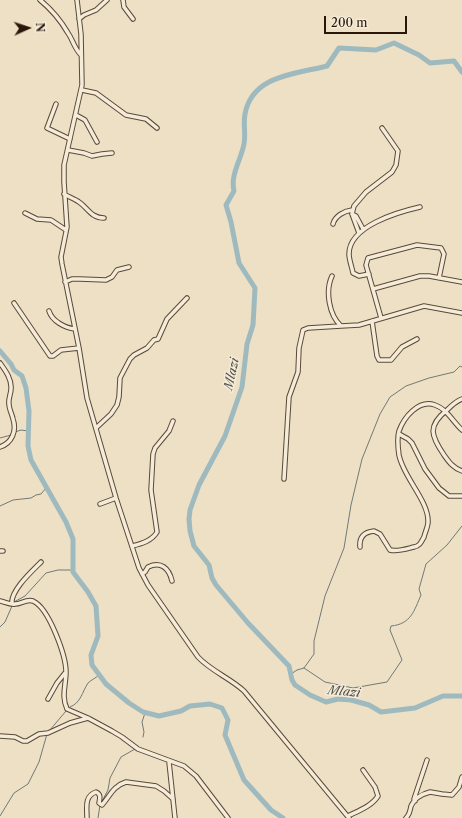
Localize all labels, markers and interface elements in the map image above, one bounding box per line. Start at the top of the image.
north arrow [8,8,48,48]
scale bar [326,8,409,34]
text: 200 m [331,15,368,30]
text: N [33,22,47,33]
water label: Mlazi [222,357,242,391]
water label: Mlazi [327,683,361,701]

